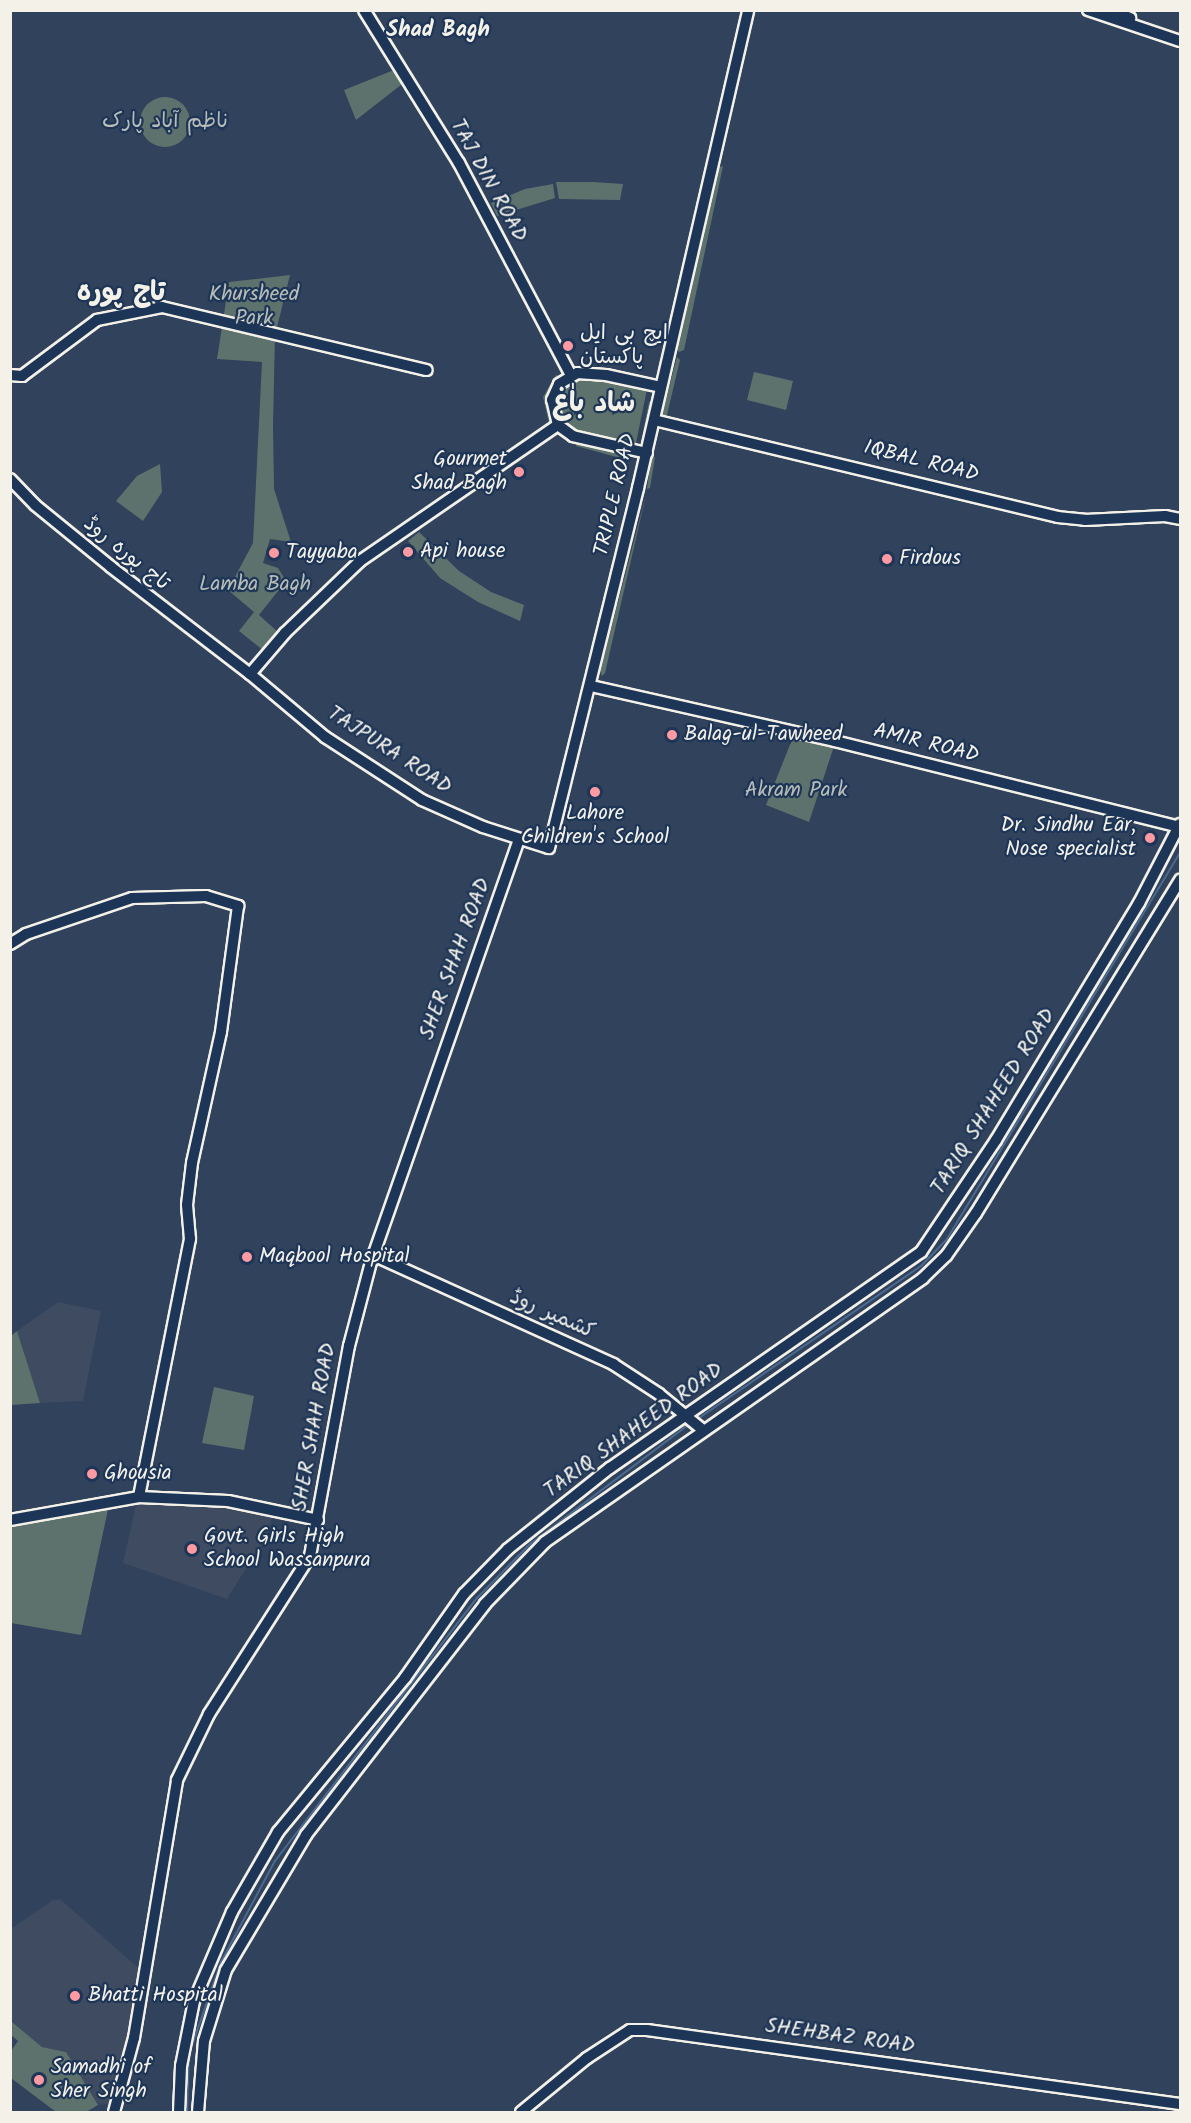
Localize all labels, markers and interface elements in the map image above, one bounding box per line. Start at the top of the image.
district label: Shad Bagh [386,18,490,44]
park label: ناظم آباد پارک [102,109,228,135]
street label: TAJ DIN ROAD [444,115,532,247]
district label: تاج پورہ [77,277,165,309]
park label: Khursheed Park [209,282,299,332]
place label: ایچ بی ایل پاکستان [580,321,668,371]
marker: ایچ بی ایل پاکستان [561,339,575,353]
district label: شاد باٰغ [553,388,635,420]
street label: TRIPLE ROAD [590,431,642,559]
street label: IQBAL ROAD [861,436,981,488]
place label: Gourmet Shad Bagh [411,447,507,497]
marker: Gourmet Shad Bagh [512,465,526,479]
street label: تاج پورہ روڈ [78,512,174,596]
place label: Api house [420,539,505,565]
place label: Tayyaba [286,540,358,566]
marker: Api house [401,545,415,559]
marker: Tayyaba [267,546,281,560]
place label: Firdous [899,546,961,572]
marker: Firdous [880,552,894,566]
park label: Lamba Bagh [199,572,311,598]
street label: TAJPURA ROAD [322,702,456,800]
street label: AMIR ROAD [871,719,981,769]
place label: Balag-ul-Tawheed [684,722,843,748]
marker: Balag-ul-Tawheed [665,728,679,742]
park label: Akram Park [745,778,847,804]
marker: Lahore Children's School [588,785,602,799]
place label: Lahore Children's School [521,801,669,851]
place label: Dr. Sindhu Ear, Nose specialist [1001,813,1136,863]
marker: Dr. Sindhu Ear, Nose specialist [1141,829,1159,847]
street label: SHER SHAH ROAD [415,875,497,1043]
street label: TARIQ SHAHEED ROAD [926,1004,1062,1200]
place label: Maqbool Hospital [259,1244,410,1270]
marker: Maqbool Hospital [240,1250,254,1264]
street label: کشمیر روڈ [505,1285,599,1345]
street label: SHER SHAH ROAD [288,1341,342,1513]
street label: TARIQ SHAHEED ROAD [540,1358,728,1504]
place label: Ghousia [104,1461,171,1487]
marker: Ghousia [85,1467,99,1481]
place label: Govt. Girls High School Wassanpura [204,1524,370,1574]
marker: Govt. Girls High School Wassanpura [185,1542,199,1556]
place label: Bhatti Hospital [88,1983,223,2009]
marker: Bhatti Hospital [66,1987,84,2005]
street label: SHEHBAZ ROAD [764,2014,916,2060]
place label: Samadhi of Sher Singh [51,2055,151,2105]
marker: Samadhi of Sher Singh [32,2073,46,2087]

